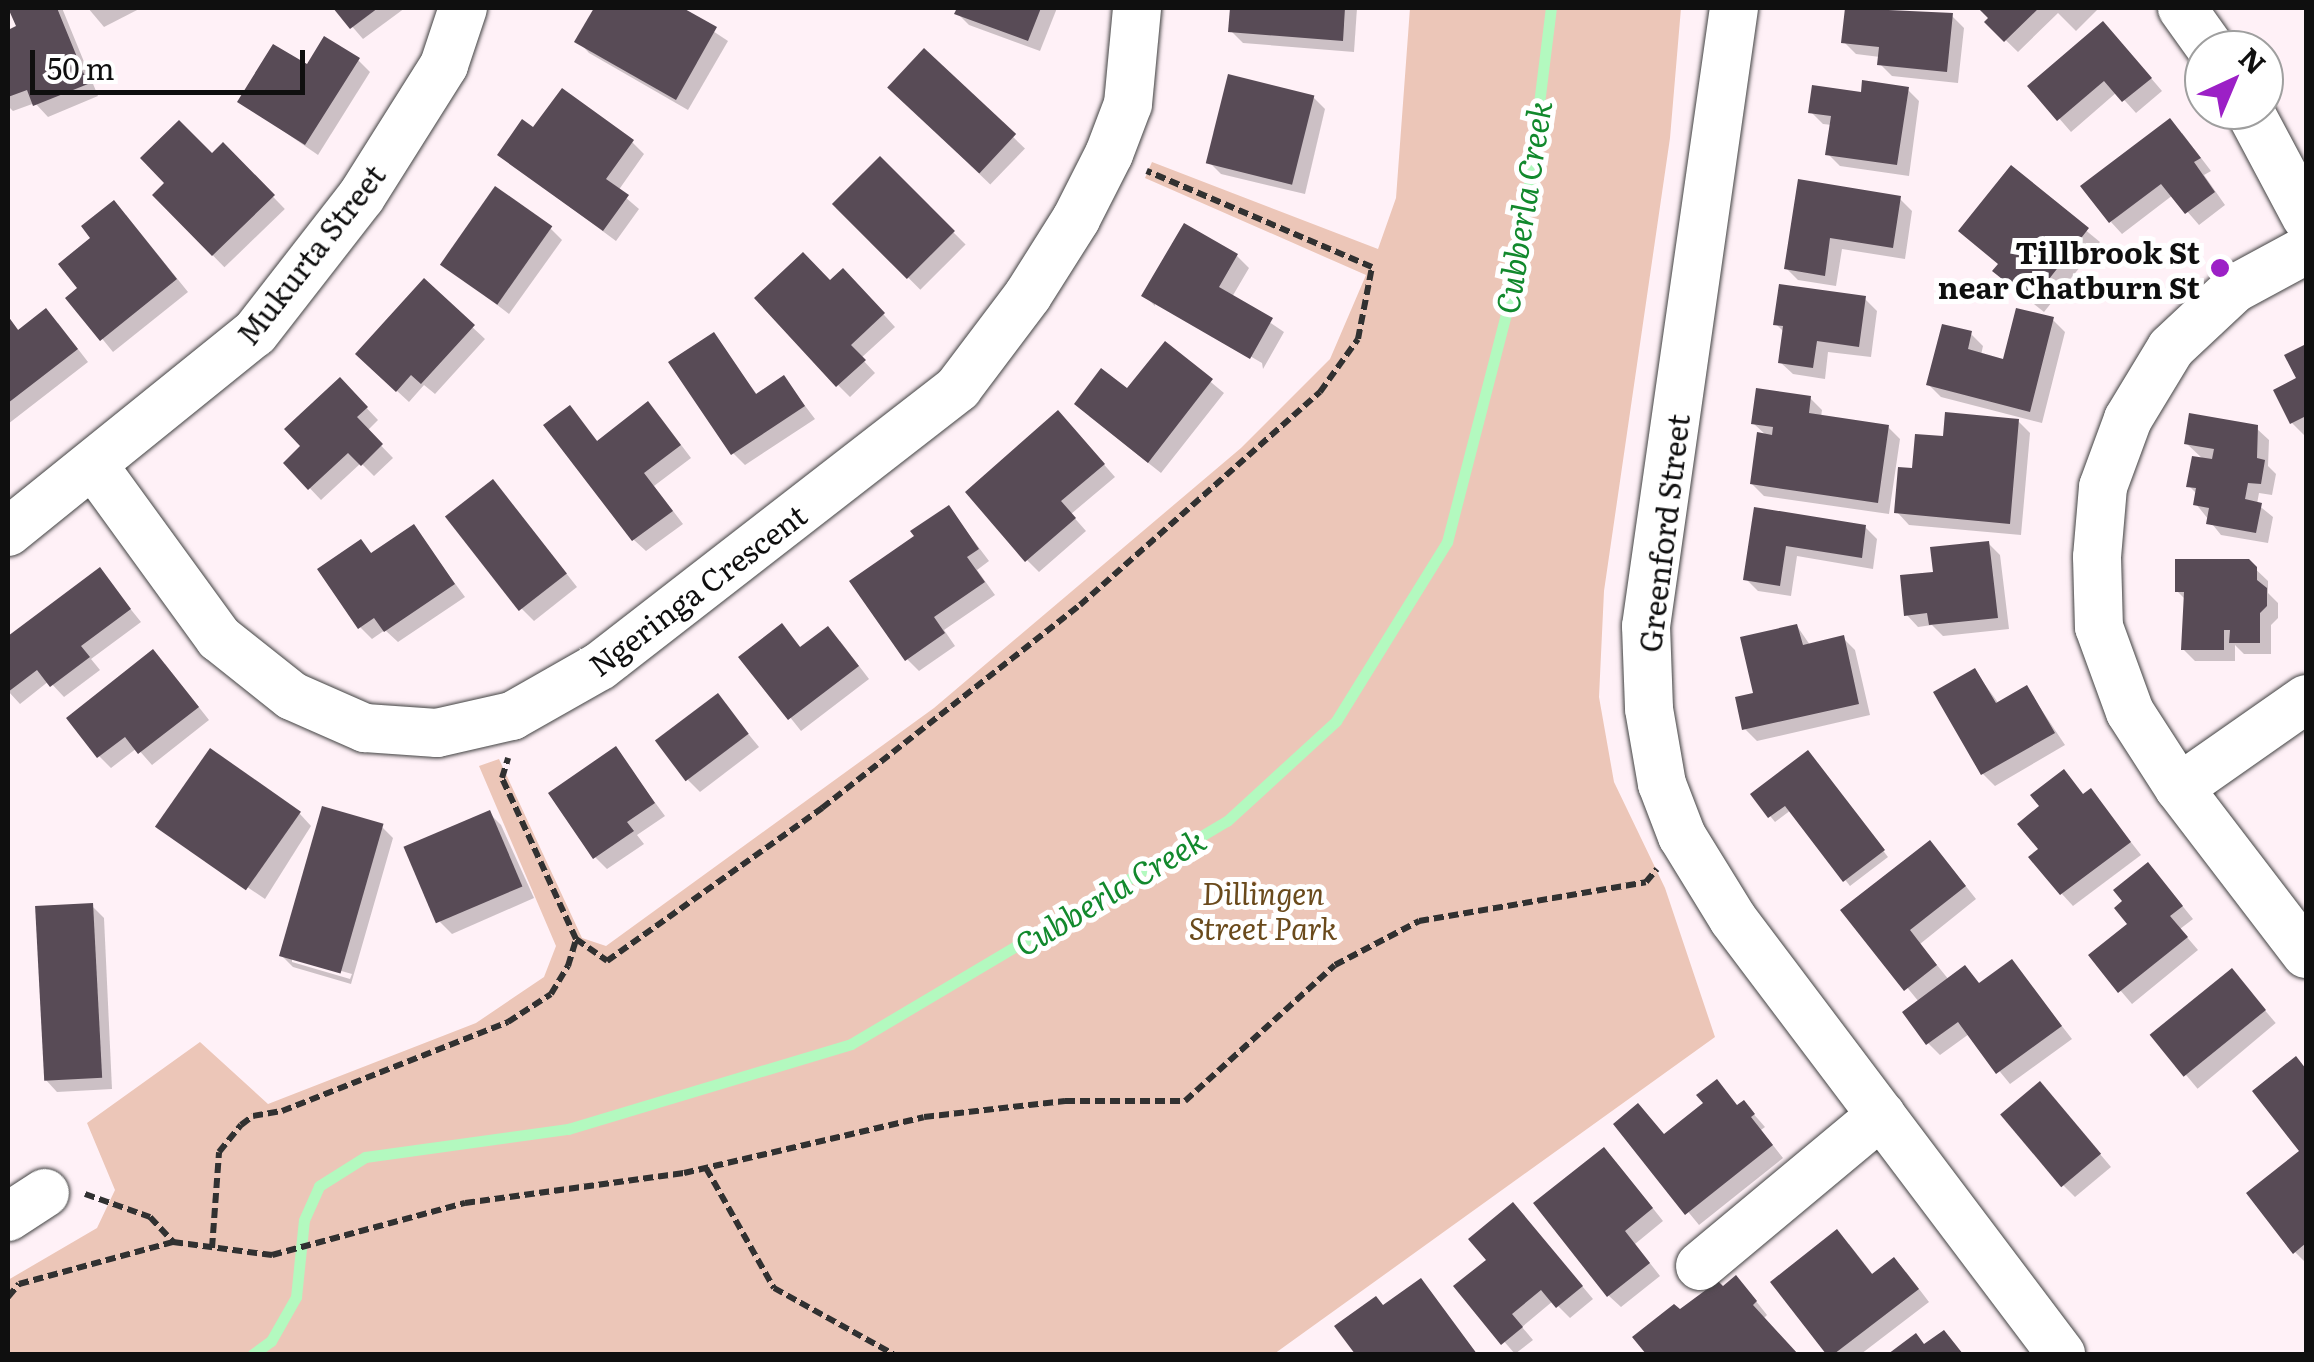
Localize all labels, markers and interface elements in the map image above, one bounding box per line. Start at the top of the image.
scale bar [35,30,310,92]
north arrow [2184,30,2284,130]
text: N [2230,37,2276,83]
text: 50 m [47,45,115,89]
water label: Cubberla Creek [1486,98,1558,316]
street label: Mukurta Street [229,157,391,351]
place label: Tillbrook St near Chatburn St [1938,233,2200,304]
marker: Tillbrook St near Chatburn St [2209,257,2231,279]
street label: Greenford Street [1631,412,1695,654]
street label: Ngeringa Crescent [581,496,813,682]
water label: Cubberla Creek [1007,819,1211,963]
park label: Dillingen Street Park [1189,874,1337,944]

